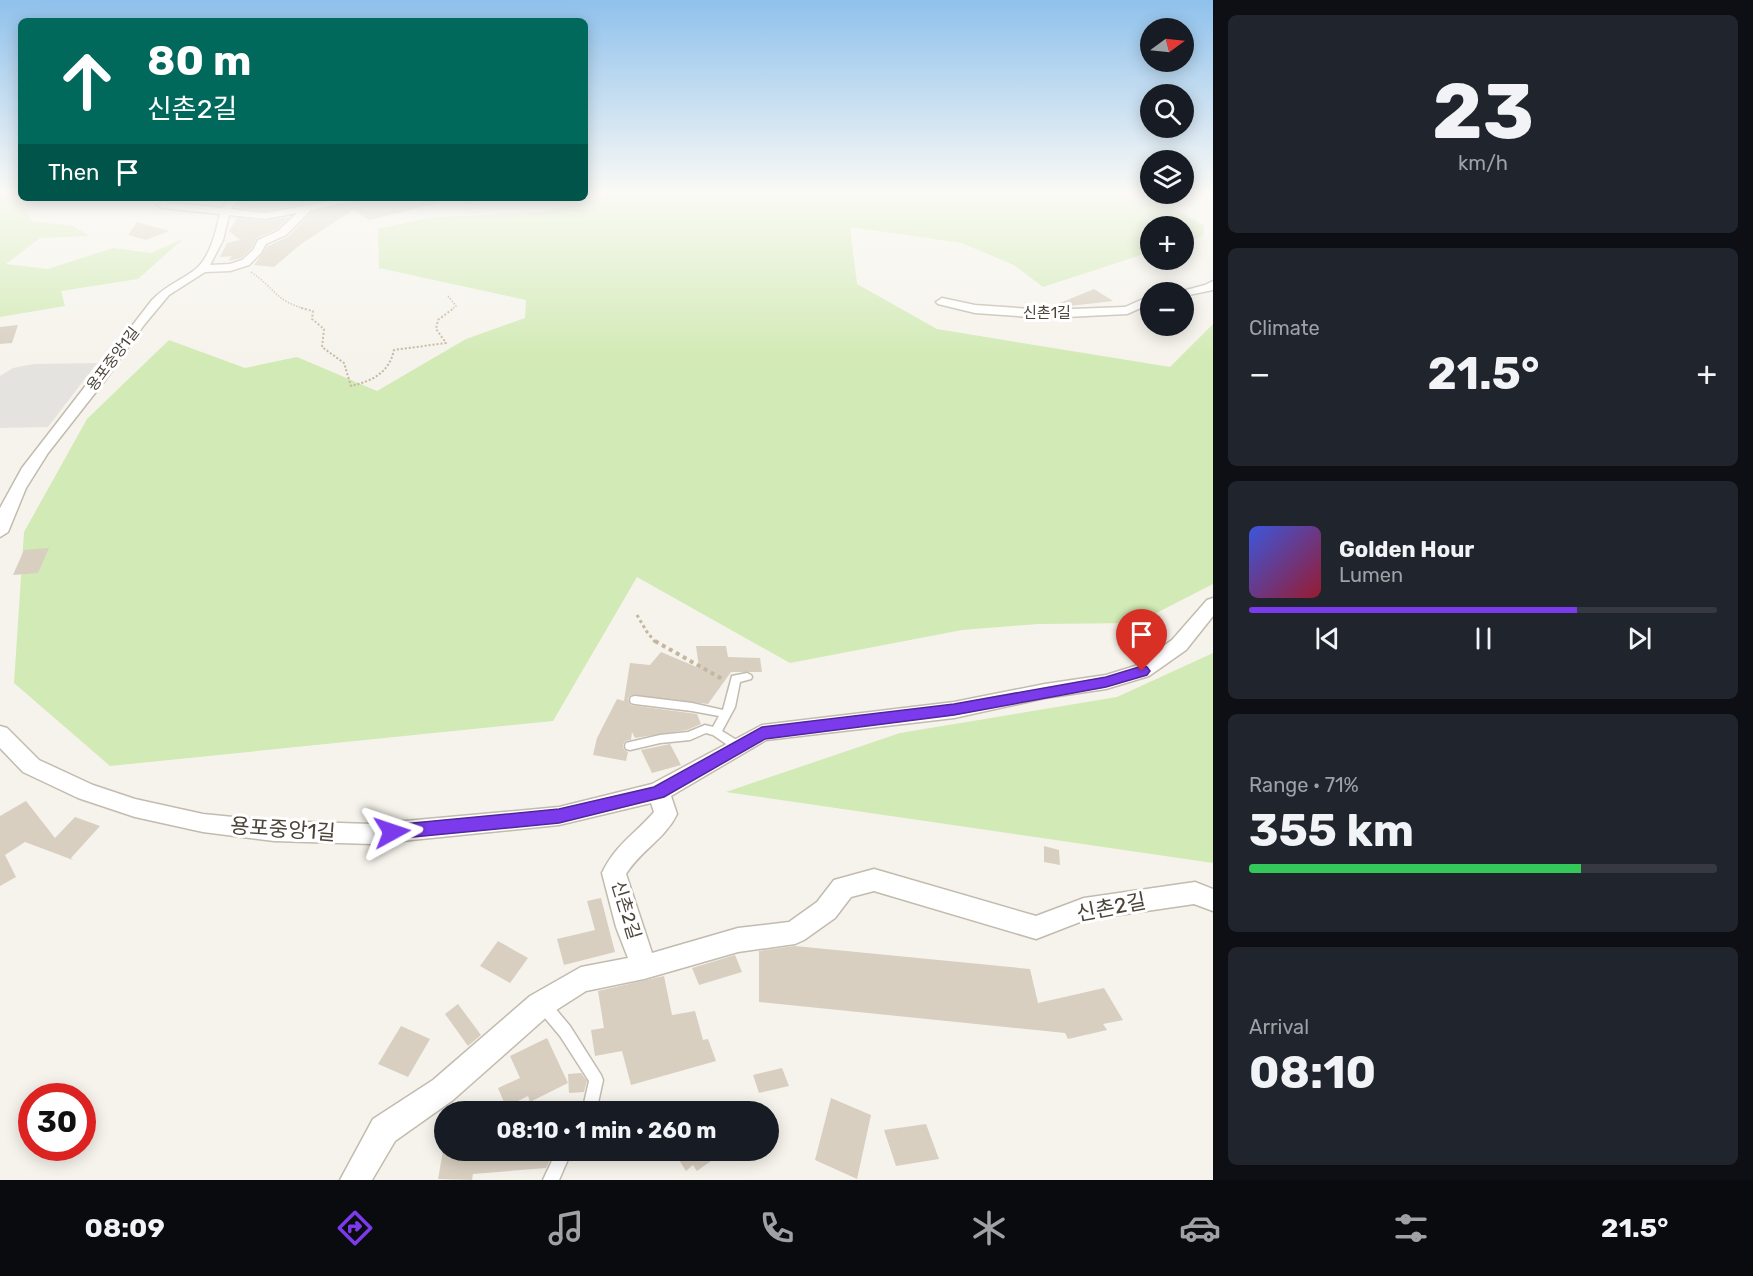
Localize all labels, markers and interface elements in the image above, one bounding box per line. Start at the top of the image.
north arrow [1140,18,1194,72]
map controls [1140,18,1194,336]
text: 80 m [147,36,251,86]
icon: ahead [48,42,126,120]
text: 23 [1432,65,1534,158]
button: search [1140,84,1194,138]
text: 신촌2길 [147,93,237,125]
button: layers [1140,150,1194,204]
text: km/h [1458,151,1508,175]
icon: arrive [111,156,144,189]
text: Then [48,159,99,186]
button: + [1140,216,1194,270]
button: − [1140,282,1194,336]
street label: 신촌1길 [1023,304,1071,322]
text: Climate [1249,316,1320,340]
street label: 용포중앙1길 [83,323,143,395]
text: 21.5° [1427,347,1539,400]
text: − [1249,354,1270,393]
text: + [1696,354,1717,393]
text: Golden Hour [1339,536,1474,563]
text: Lumen [1339,563,1403,587]
pin [1116,609,1167,671]
icon: arrive [1125,618,1158,651]
icon: previous [1311,622,1344,655]
icon: pause [1467,622,1500,655]
icon: next [1623,622,1656,655]
text: Range · 71% [1249,773,1359,797]
position arrow [360,800,424,864]
text: 355 km [1249,804,1414,857]
street label: 용포중앙1길 [229,813,337,845]
street label: 신촌2길 [607,878,645,942]
street label: 신촌2길 [1074,888,1148,926]
text: Arrival [1249,1015,1309,1039]
text: 08:10 [1249,1046,1376,1099]
speed limit sign: 30 [18,1083,96,1161]
text: 08:10 · 1 min · 260 m [496,1117,717,1144]
icon: directions [334,1207,376,1249]
icon: music [545,1207,587,1249]
icon: phone [756,1207,798,1249]
icon: climate [968,1207,1010,1249]
icon: car [1179,1207,1221,1249]
icon: filters [1390,1207,1432,1249]
text: 08:09 [85,1212,165,1244]
text: 21.5° [1601,1212,1668,1244]

